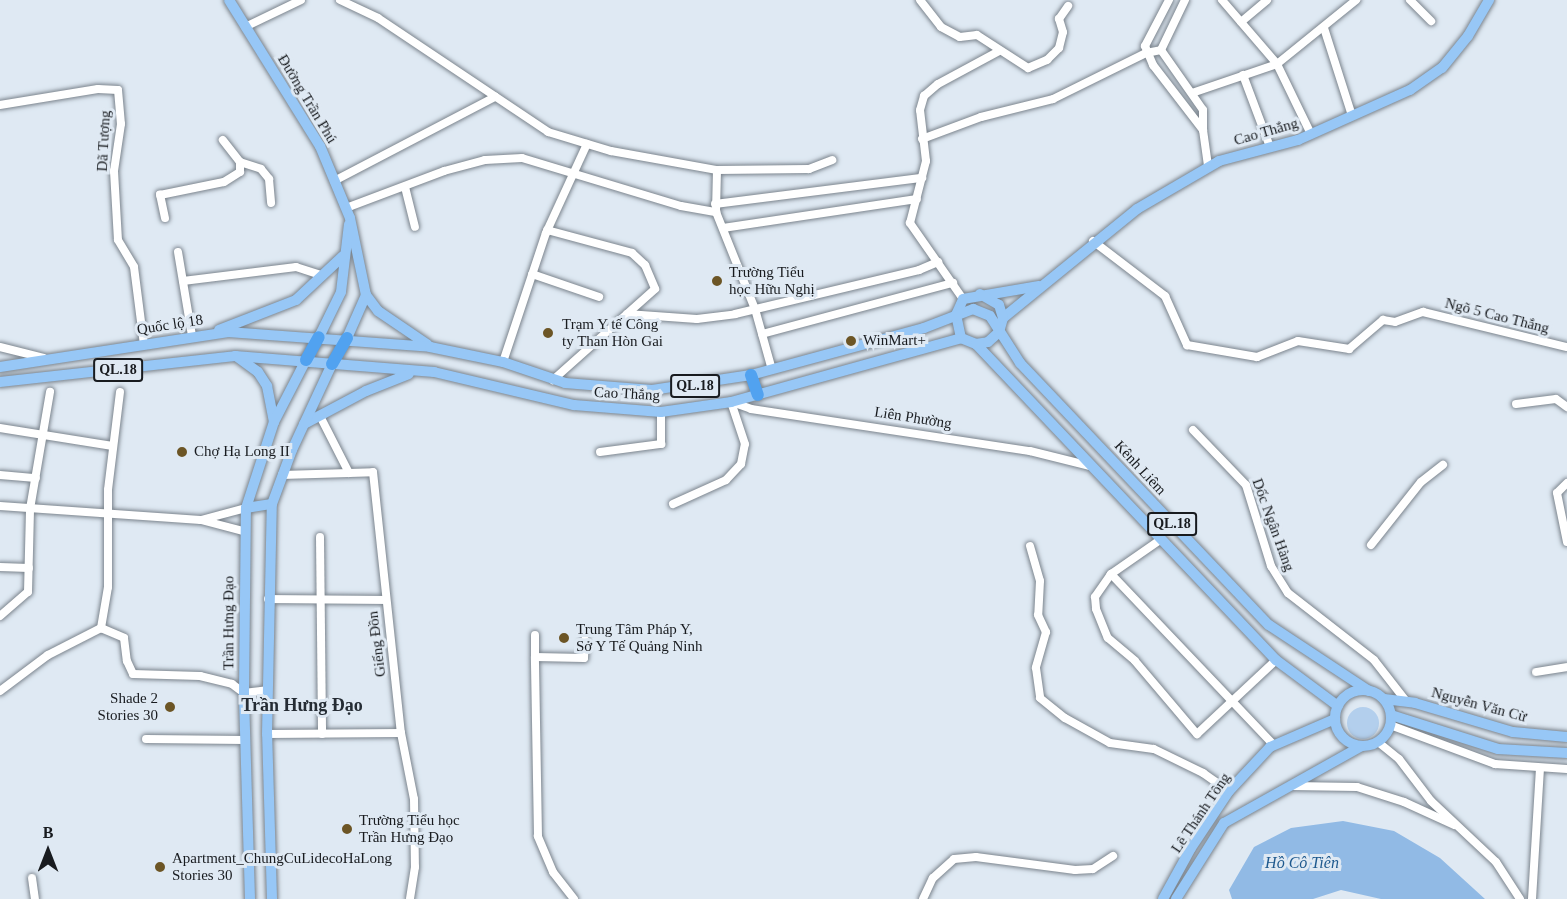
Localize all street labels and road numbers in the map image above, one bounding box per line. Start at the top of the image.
street label: Đường Trần Phú [273,51,341,147]
street label: Dã Tượng [93,110,115,172]
street label: Cao Thắng [1232,114,1300,150]
street label: Ngõ 5 Cao Thắng [1443,294,1551,338]
street label: Quốc lộ 18 [136,311,204,339]
road number: QL.18 [92,359,144,381]
road number: QL.18 [670,375,720,397]
street label: Cao Thắng [593,383,661,405]
street label: Liên Phường [873,403,953,433]
street label: Kênh Liêm [1110,437,1170,499]
street label: Dốc Ngân Hàng [1248,476,1298,574]
road number: QL.18 [1146,513,1198,535]
street label: Trần Hưng Đạo [220,576,238,670]
street label: Giếng Đồn [364,610,390,678]
street label: Nguyễn Văn Cừ [1429,684,1529,726]
street label: Lê Thánh Tông [1167,769,1235,857]

